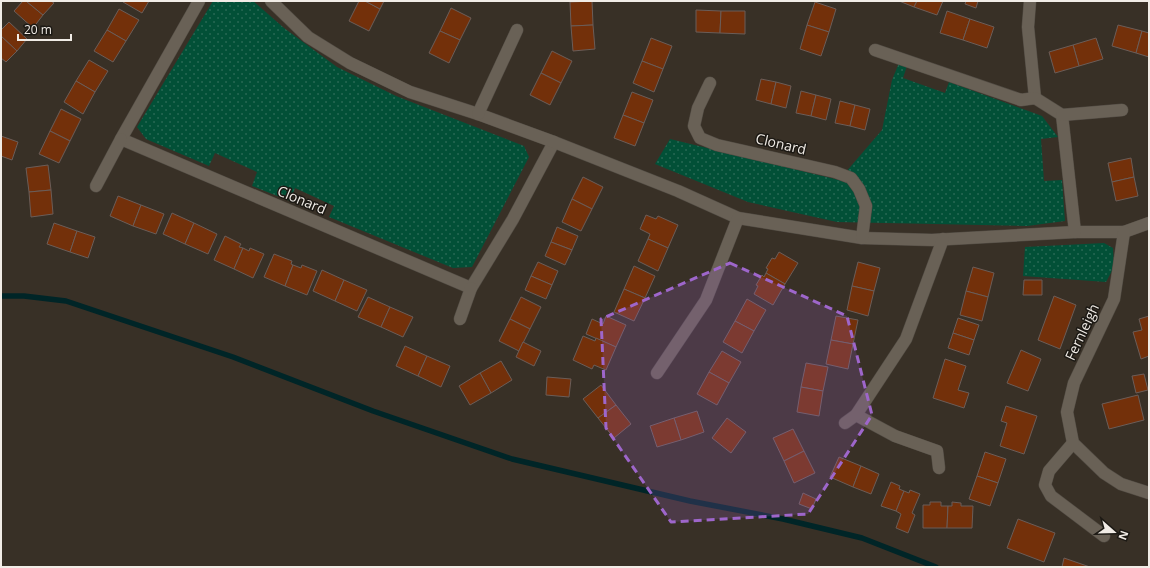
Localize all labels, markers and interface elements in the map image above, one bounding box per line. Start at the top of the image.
scale bar [18,16,71,42]
text: 20 m [24,21,52,38]
street label: Clonard [754,128,808,159]
street label: Clonard [275,181,330,218]
street label: Fernleigh [1060,300,1103,363]
north arrow [1094,512,1134,552]
text: N [1115,529,1132,542]

